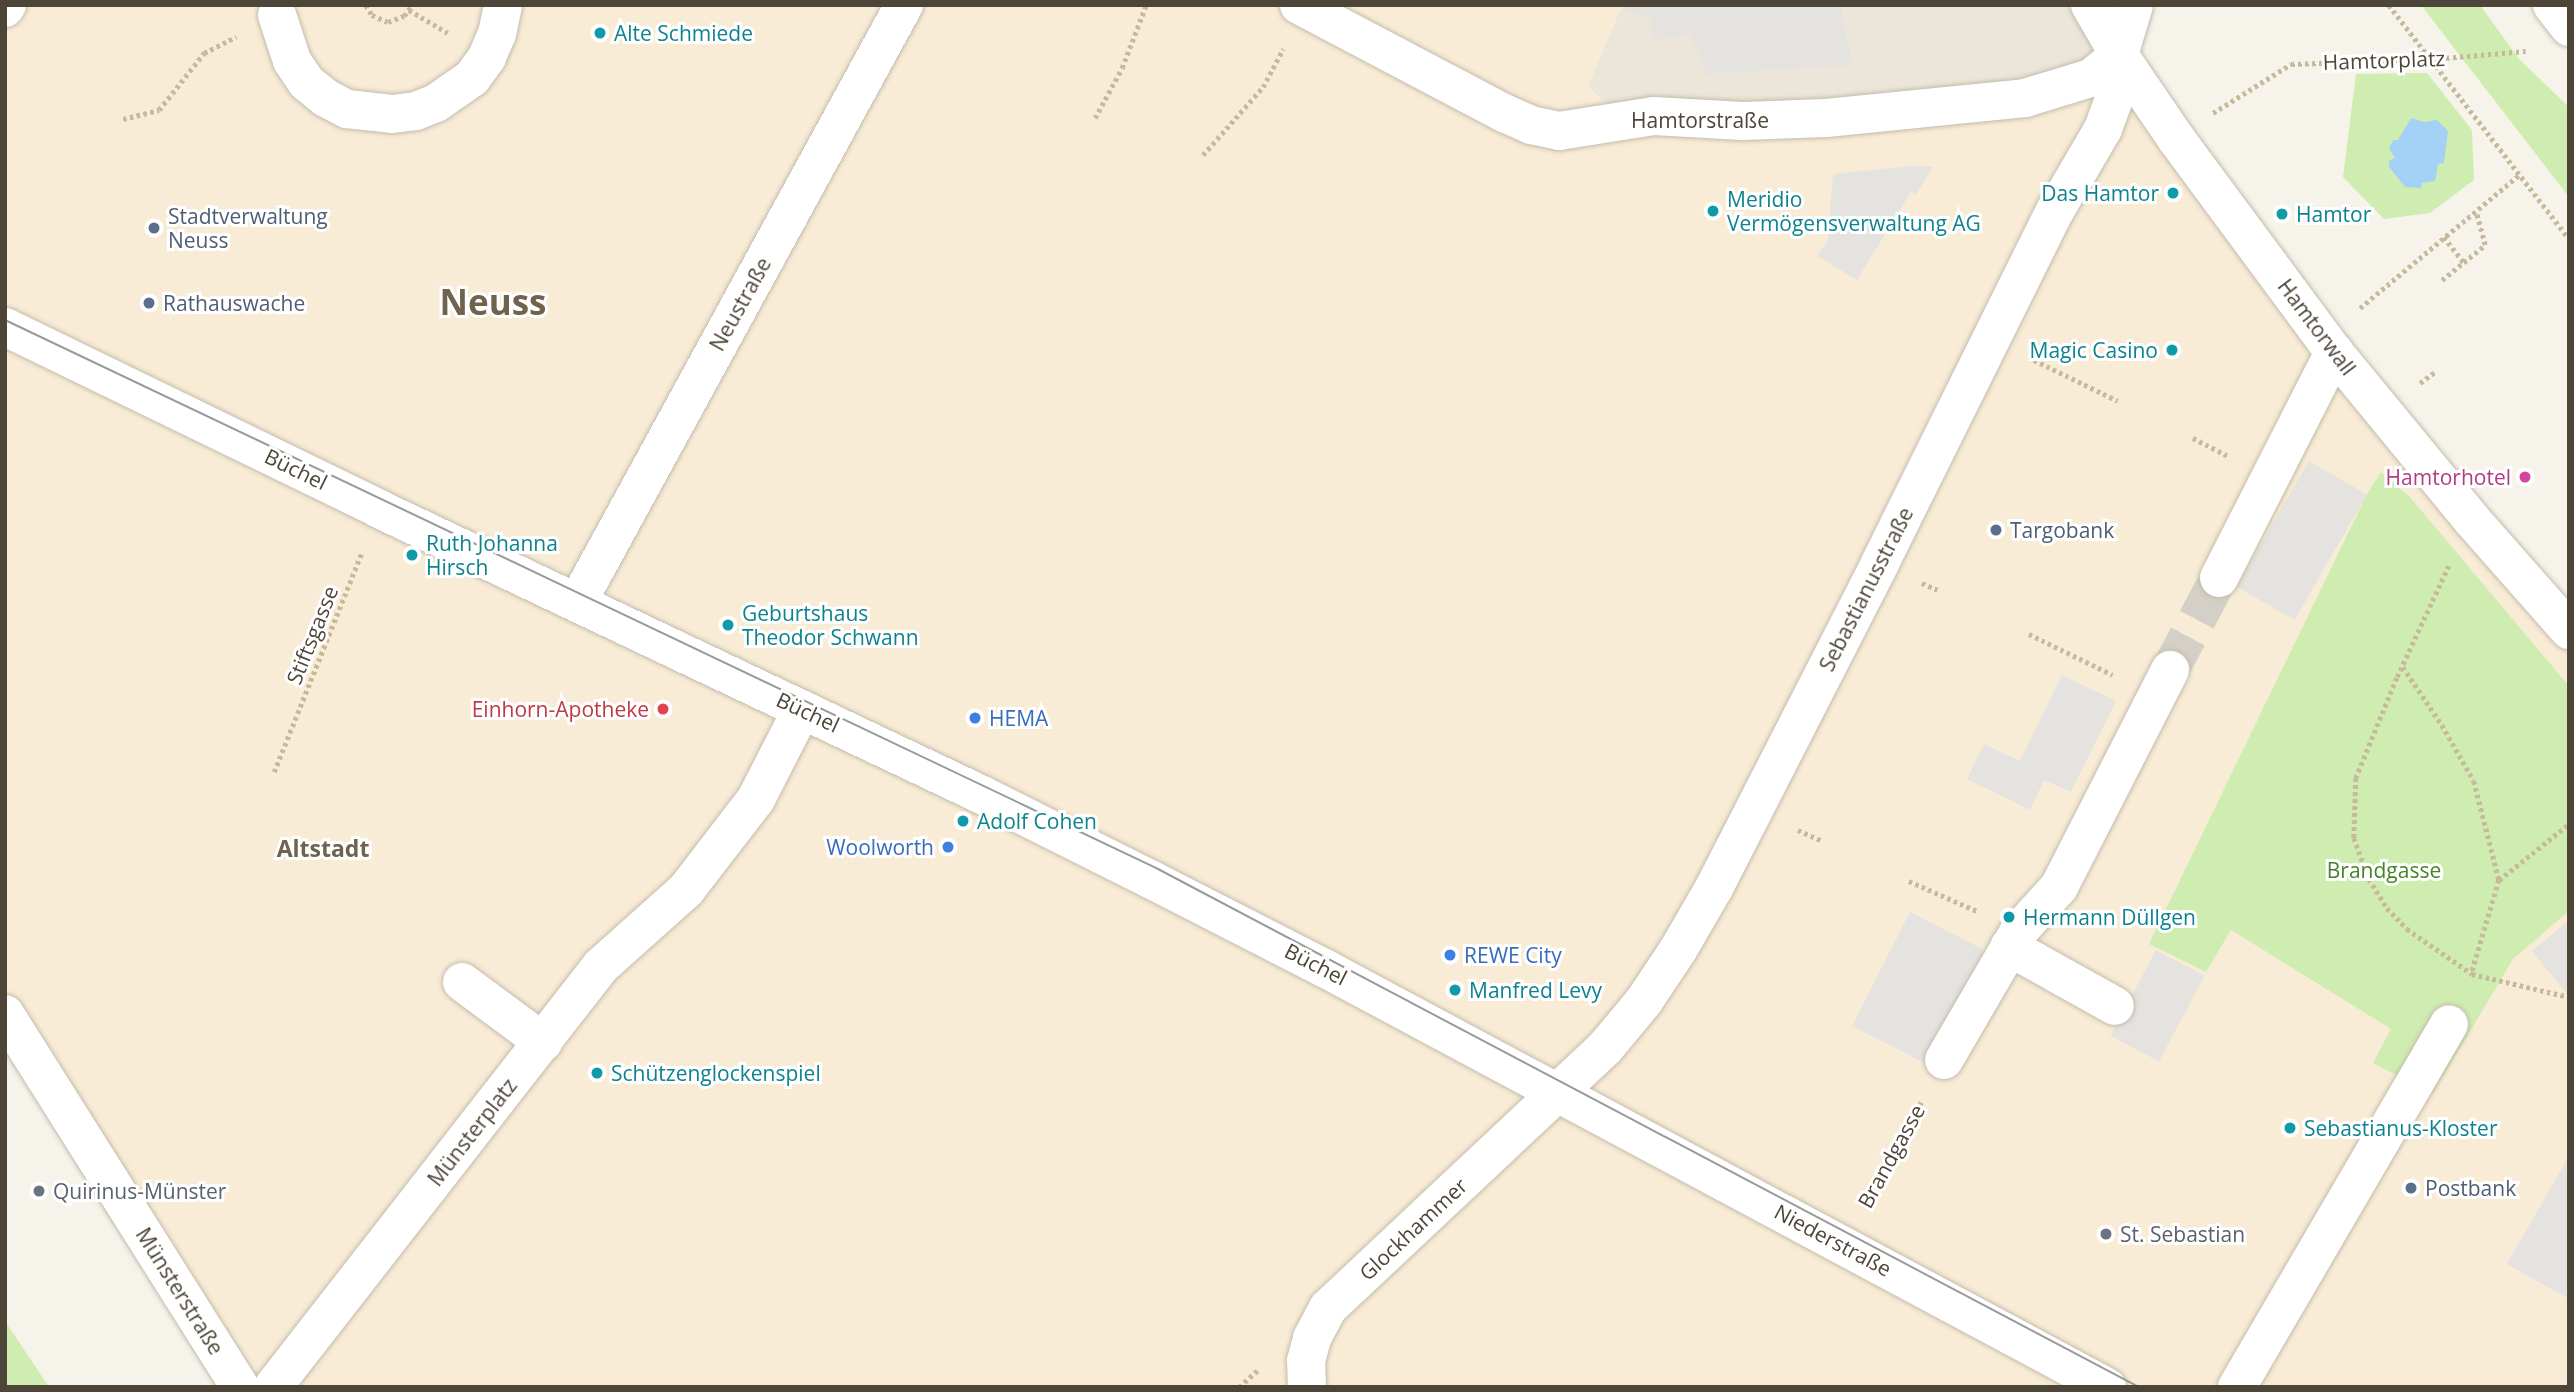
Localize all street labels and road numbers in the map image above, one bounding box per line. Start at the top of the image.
street label: Hamtorplatz [2322,45,2446,75]
street label: Hamtorstraße [1631,107,1769,133]
street label: Neustraße [704,253,776,355]
street label: Hamtorwall [2273,274,2361,380]
street label: Büchel [261,443,331,495]
street label: Sebastianusstraße [1814,503,1918,675]
street label: Stiftsgasse [281,582,343,688]
street label: Büchel [773,687,843,737]
street label: Büchel [1281,938,1351,990]
street label: Münsterplatz [422,1073,522,1191]
street label: Brandgasse [1852,1100,1930,1212]
street label: Glockhammer [1354,1173,1472,1285]
street label: Niederstraße [1770,1199,1896,1281]
street label: Münsterstraße [131,1223,229,1359]

